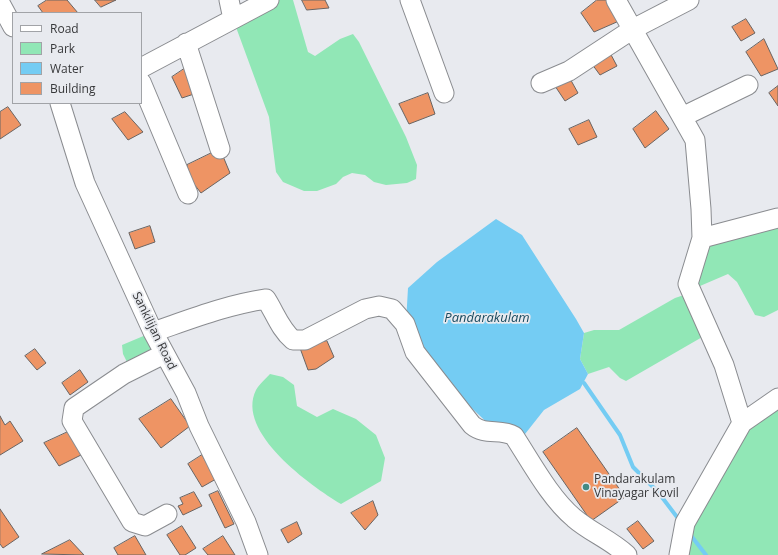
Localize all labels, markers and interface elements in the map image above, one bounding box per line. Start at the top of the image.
legend [12,12,142,104]
text: Road [50,20,79,37]
text: Park [50,40,75,57]
text: Water [50,60,84,77]
text: Building [50,80,95,97]
street label: Sankilijan Road [129,290,179,372]
water label: Pandarakulam [444,310,530,326]
place label: Pandarakulam Vinayagar Kovil [594,473,679,501]
marker: Pandarakulam Vinayagar Kovil [581,482,591,492]

